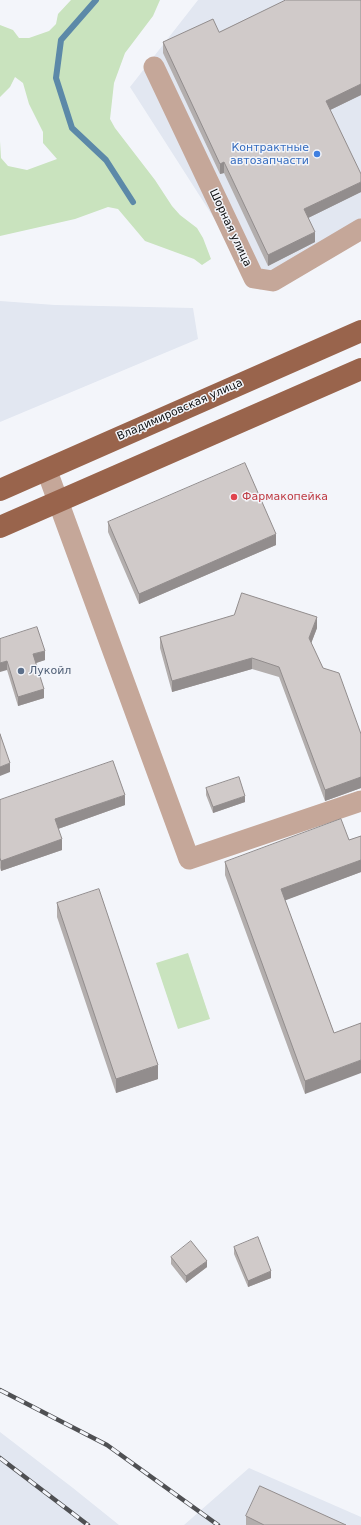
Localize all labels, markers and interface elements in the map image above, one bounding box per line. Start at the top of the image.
place label: Контрактные автозапчасти [230,141,309,167]
marker: Контрактные автозапчасти [312,149,322,159]
street label: Шорная улица [206,187,254,269]
street label: Владимировская улица [115,376,245,444]
place label: Фармакопейка [242,490,328,504]
marker: Фармакопейка [229,492,239,502]
place label: Лукойл [29,664,71,678]
marker: Лукойл [16,666,26,676]

